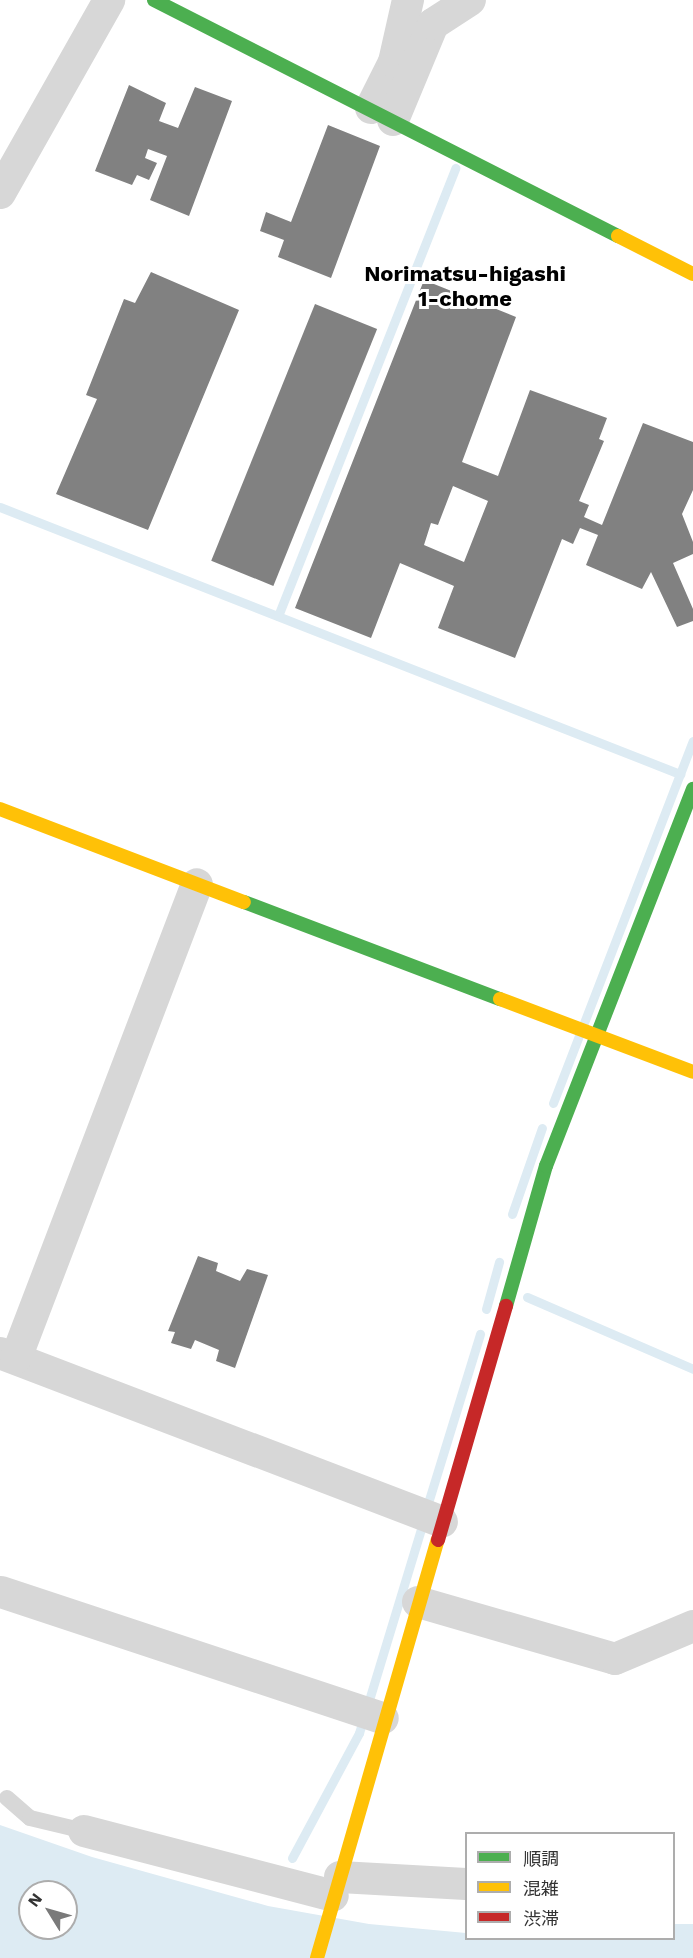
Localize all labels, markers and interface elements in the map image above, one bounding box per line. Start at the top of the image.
district label: Norimatsu-higashi 1-chome [364,260,566,312]
legend [465,1832,675,1940]
text: 順調 [523,1848,559,1869]
text: 混雑 [523,1878,559,1899]
north arrow [18,1880,78,1940]
text: N [24,1890,46,1911]
text: 渋滞 [523,1908,559,1929]

